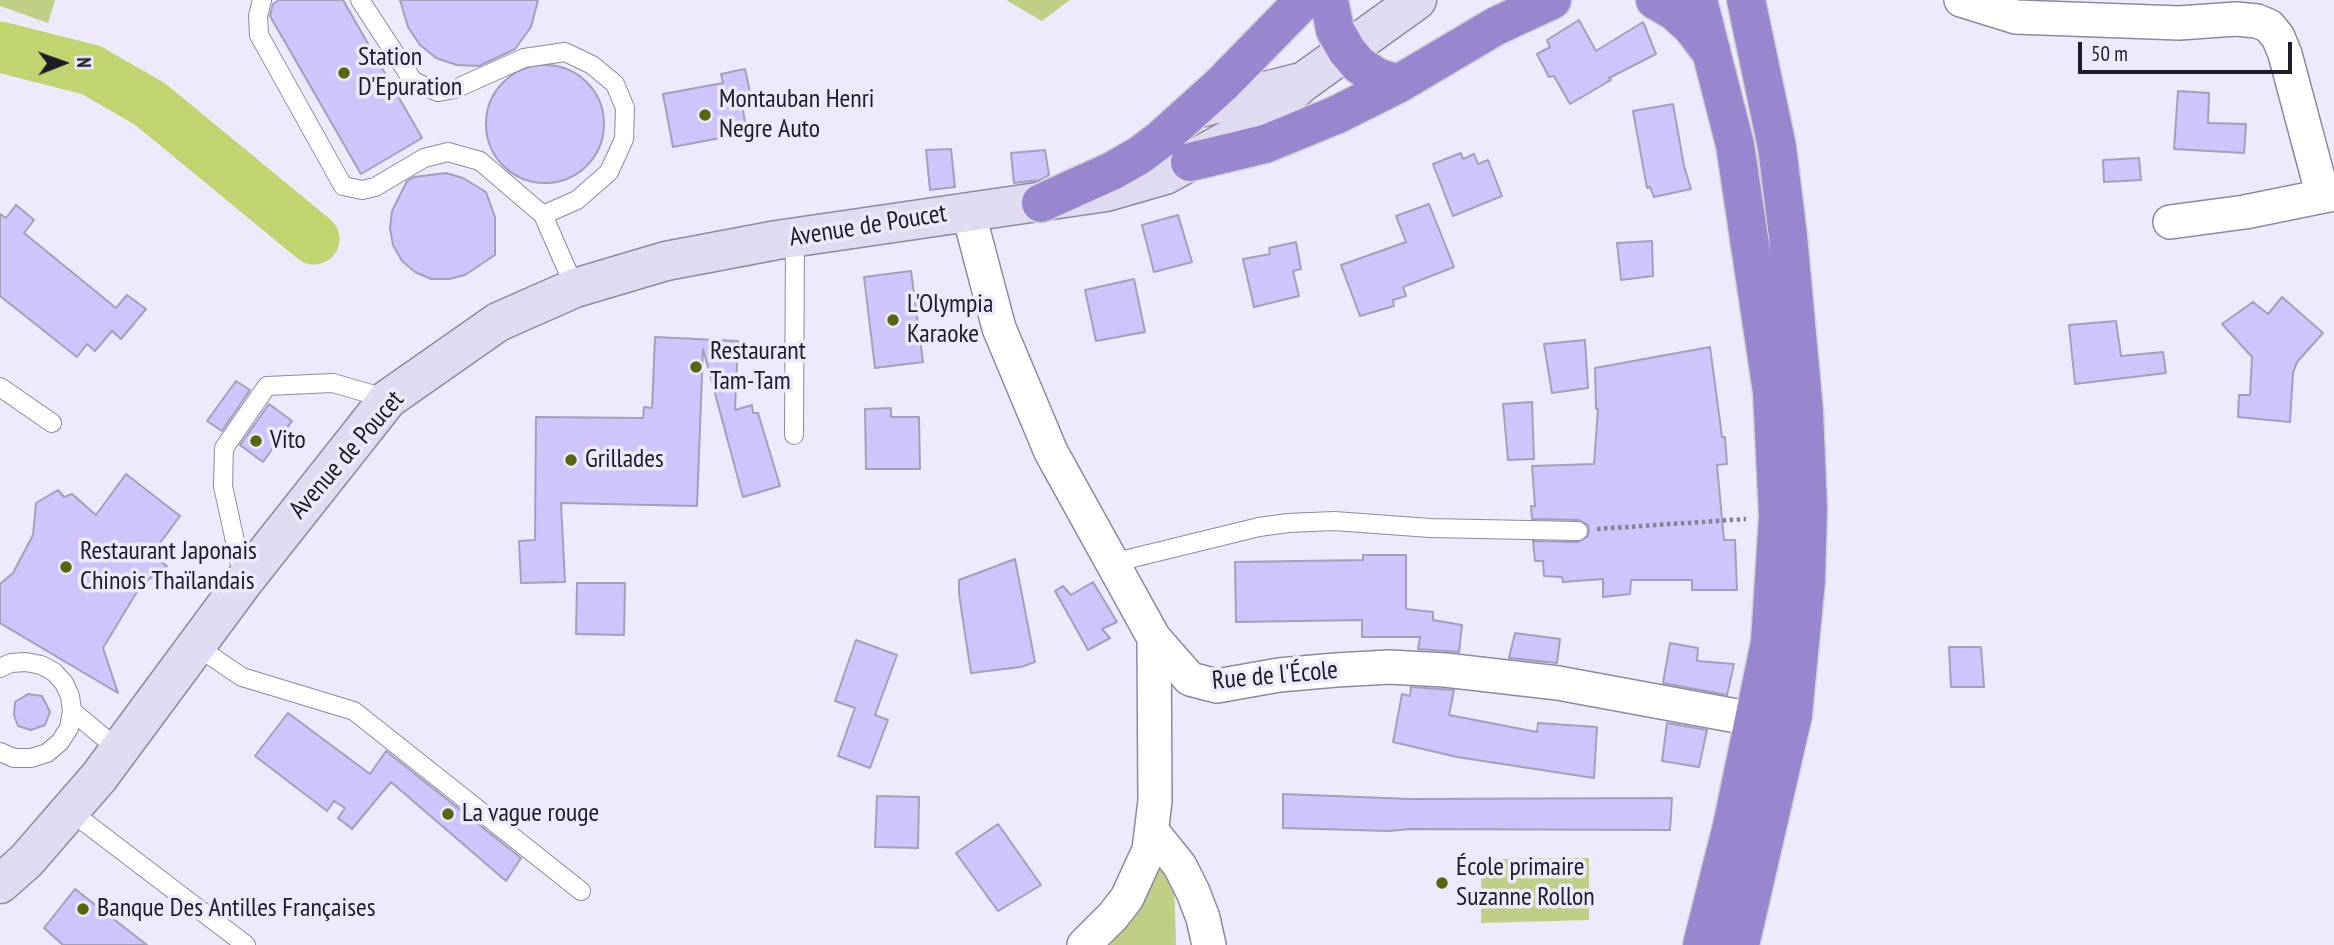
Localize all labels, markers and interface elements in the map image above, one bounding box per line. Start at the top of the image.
north arrow [28,28,98,98]
scale bar [2082,28,2296,72]
text: 50 m [2091,40,2128,67]
place label: Station D'Epuration [358,42,462,104]
text: N [72,57,96,68]
marker: Station D'Epuration [336,65,352,81]
place label: Montauban Henri Negre Auto [719,84,875,146]
marker: Montauban Henri Negre Auto [697,107,713,123]
street label: Avenue de Poucet [787,198,949,254]
place label: L'Olympia Karaoke [907,289,993,350]
marker: L'Olympia Karaoke [885,312,901,328]
place label: Restaurant Tam-Tam [710,336,806,398]
marker: Restaurant Tam-Tam [688,359,704,375]
street label: Avenue de Poucet [283,385,411,525]
place label: Vito [270,425,306,457]
marker: Vito [248,433,264,449]
place label: Grillades [585,444,664,476]
marker: Grillades [563,452,579,468]
place label: Restaurant Japonais Chinois Thaïlandais [80,536,257,598]
marker: Restaurant Japonais Chinois Thaïlandais [58,559,74,575]
street label: Rue de l'École [1211,655,1339,697]
place label: La vague rouge [462,798,599,830]
marker: La vague rouge [440,806,456,822]
place label: École primaire Suzanne Rollon [1456,852,1595,914]
marker: École primaire Suzanne Rollon [1434,875,1450,891]
place label: Banque Des Antilles Françaises [97,893,375,925]
marker: Banque Des Antilles Françaises [75,901,91,917]

